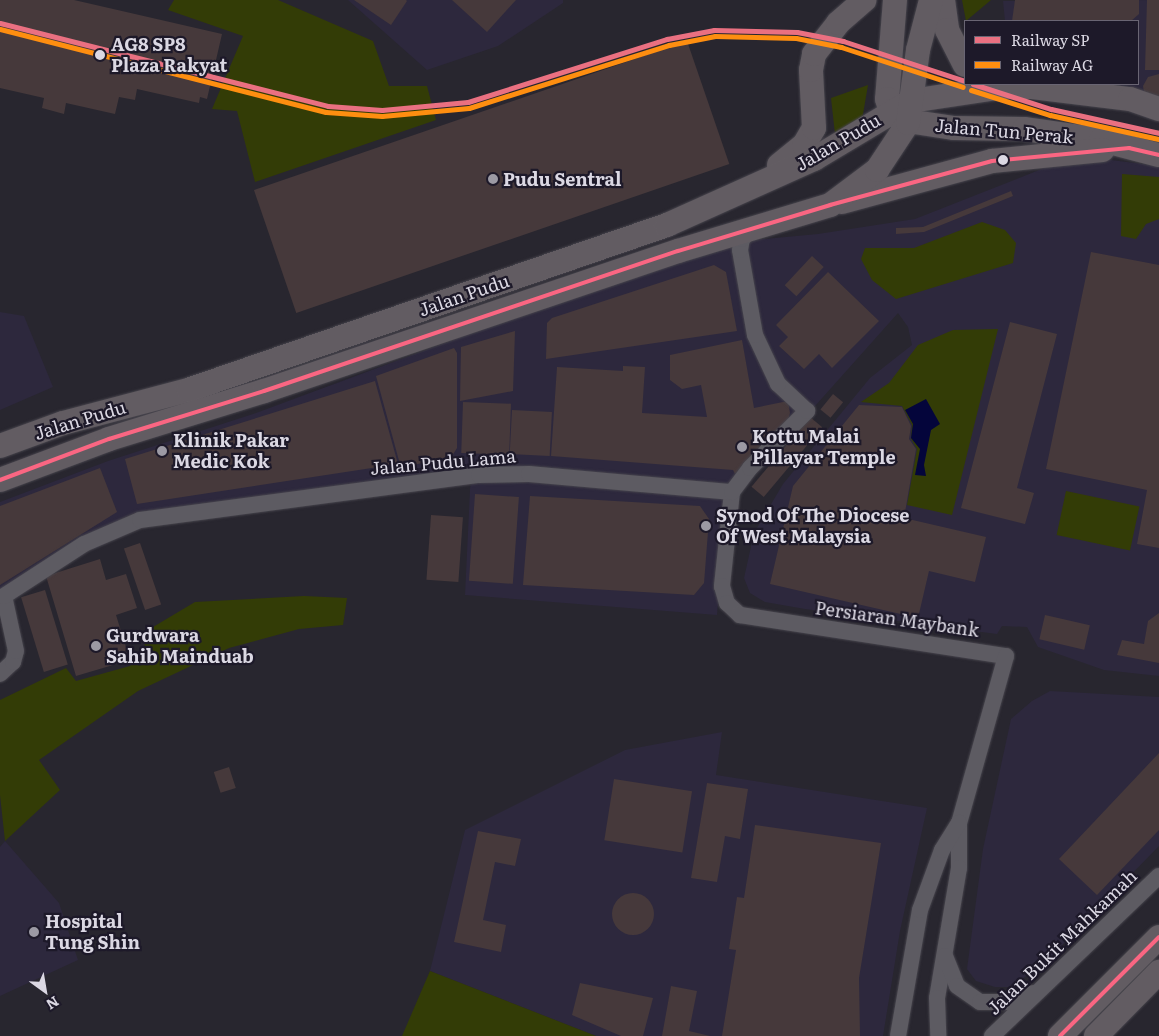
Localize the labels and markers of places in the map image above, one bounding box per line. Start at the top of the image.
place label: AG8 SP8 Plaza Rakyat [111,34,227,76]
marker: AG8 SP8 Plaza Rakyat [93,48,107,62]
unlabelled marker [998,155,1008,165]
place label: Pudu Sentral [503,168,622,190]
marker: Pudu Sentral [487,173,499,185]
place label: Kottu Malai Pillayar Temple [752,426,896,468]
place label: Klinik Pakar Medic Kok [173,430,289,472]
marker: Kottu Malai Pillayar Temple [736,441,748,453]
marker: Klinik Pakar Medic Kok [155,444,169,458]
place label: Synod Of The Diocese Of West Malaysia [716,505,909,548]
marker: Synod Of The Diocese Of West Malaysia [700,520,712,532]
place label: Gurdwara Sahib Mainduab [106,625,254,668]
marker: Gurdwara Sahib Mainduab [90,640,102,652]
place label: Hospital Tung Shin [45,911,140,954]
marker: Hospital Tung Shin [27,925,41,939]

